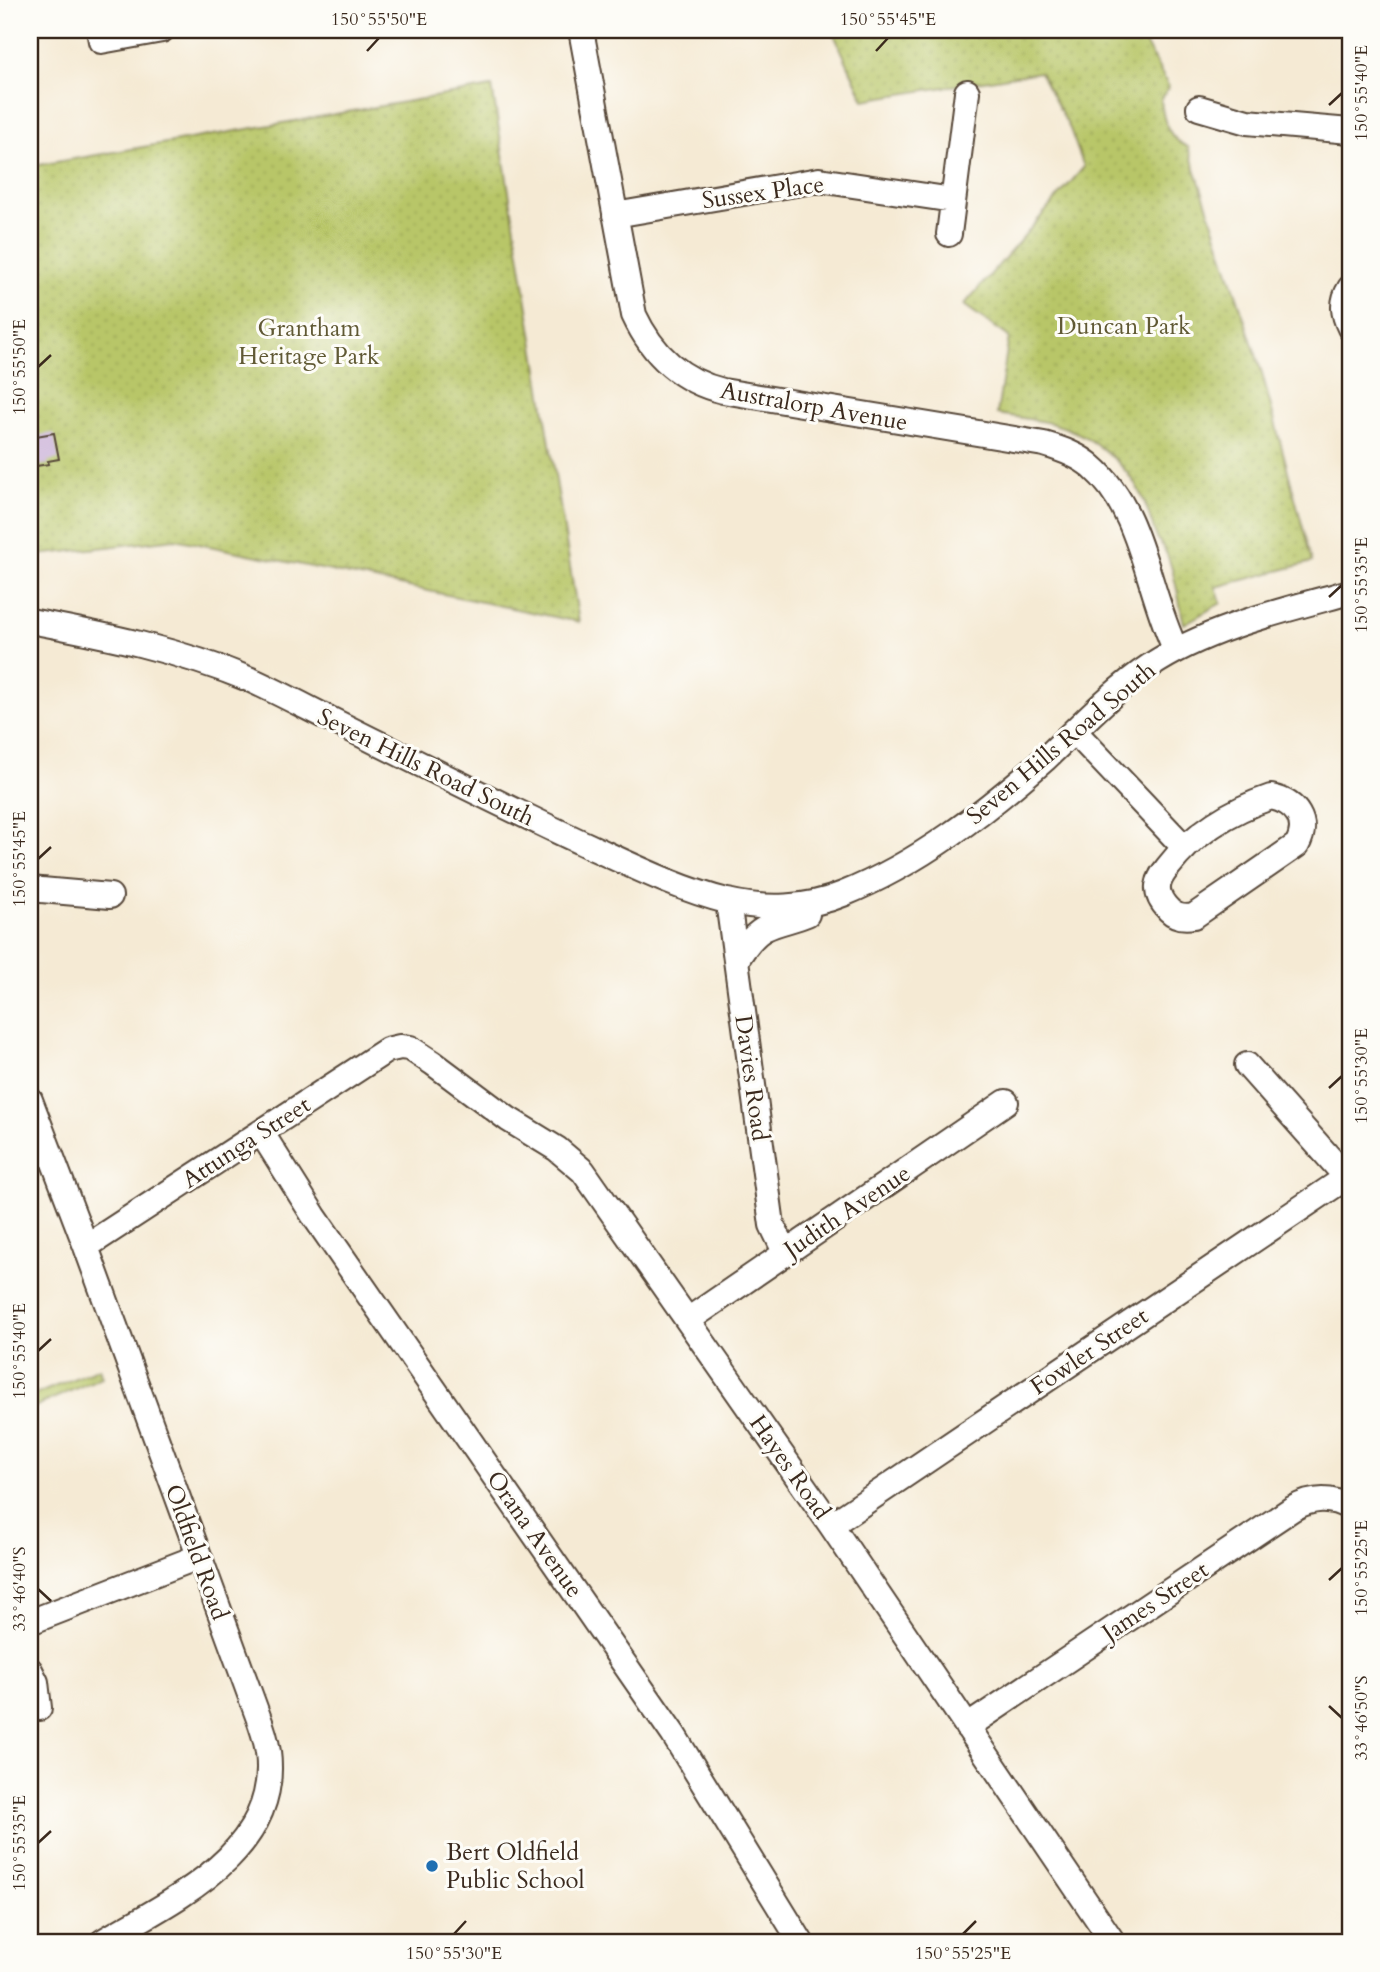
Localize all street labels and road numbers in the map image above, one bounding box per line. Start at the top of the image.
street label: Sussex Place [700,168,826,217]
street label: Australorp Avenue [718,374,910,439]
street label: Seven Hills Road South [960,654,1163,832]
street label: Seven Hills Road South [312,701,540,834]
street label: Davies Road [726,1013,777,1143]
street label: Attunga Street [176,1088,317,1196]
street label: Judith Avenue [775,1157,917,1268]
street label: Fowler Street [1024,1300,1155,1403]
street label: Hayes Road [741,1408,838,1527]
street label: Orana Avenue [479,1464,591,1604]
street label: Oldfield Road [157,1480,236,1625]
street label: James Street [1093,1553,1215,1651]

